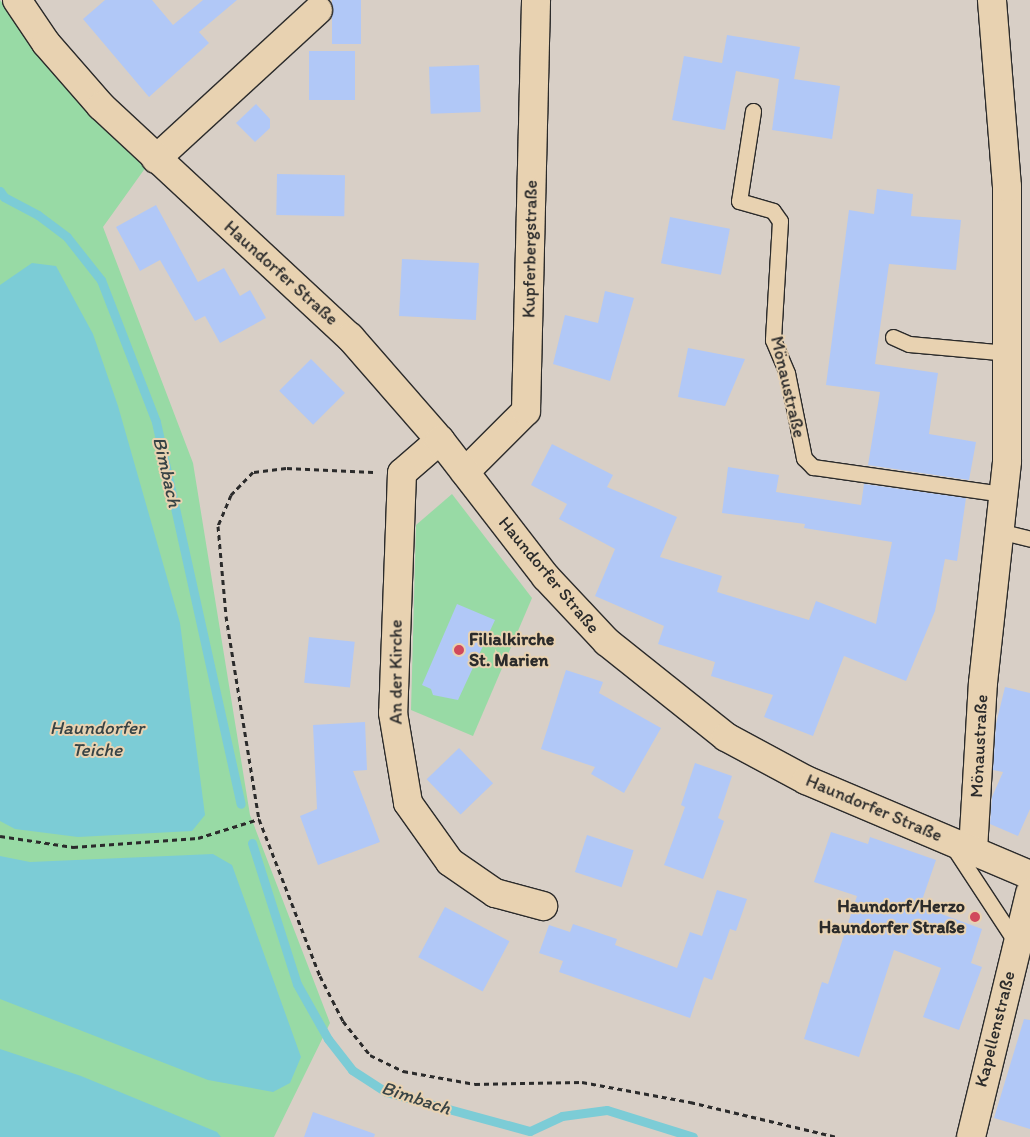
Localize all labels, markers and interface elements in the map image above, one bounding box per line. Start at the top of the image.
street label: Kupferbergstraße [518,180,542,318]
street label: Haundorfer Straße [219,216,343,330]
street label: Mönaustraße [766,334,810,440]
water label: Bimbach [148,435,186,509]
street label: Haundorfer Straße [494,512,604,638]
street label: An der Kirche [385,620,407,724]
place label: Filialkirche St. Marien [469,629,554,672]
marker: Filialkirche St. Marien [453,644,465,656]
street label: Mönaustraße [966,694,992,798]
water label: Haundorfer Teiche [50,717,144,761]
street label: Haundorfer Straße [802,769,946,847]
place label: Haundorf/Herzo Haundorfer Straße [819,896,965,939]
marker: Haundorf/Herzo Haundorfer Straße [969,911,981,923]
street label: Kapellenstraße [970,969,1020,1089]
water label: Bimbach [378,1076,454,1120]

